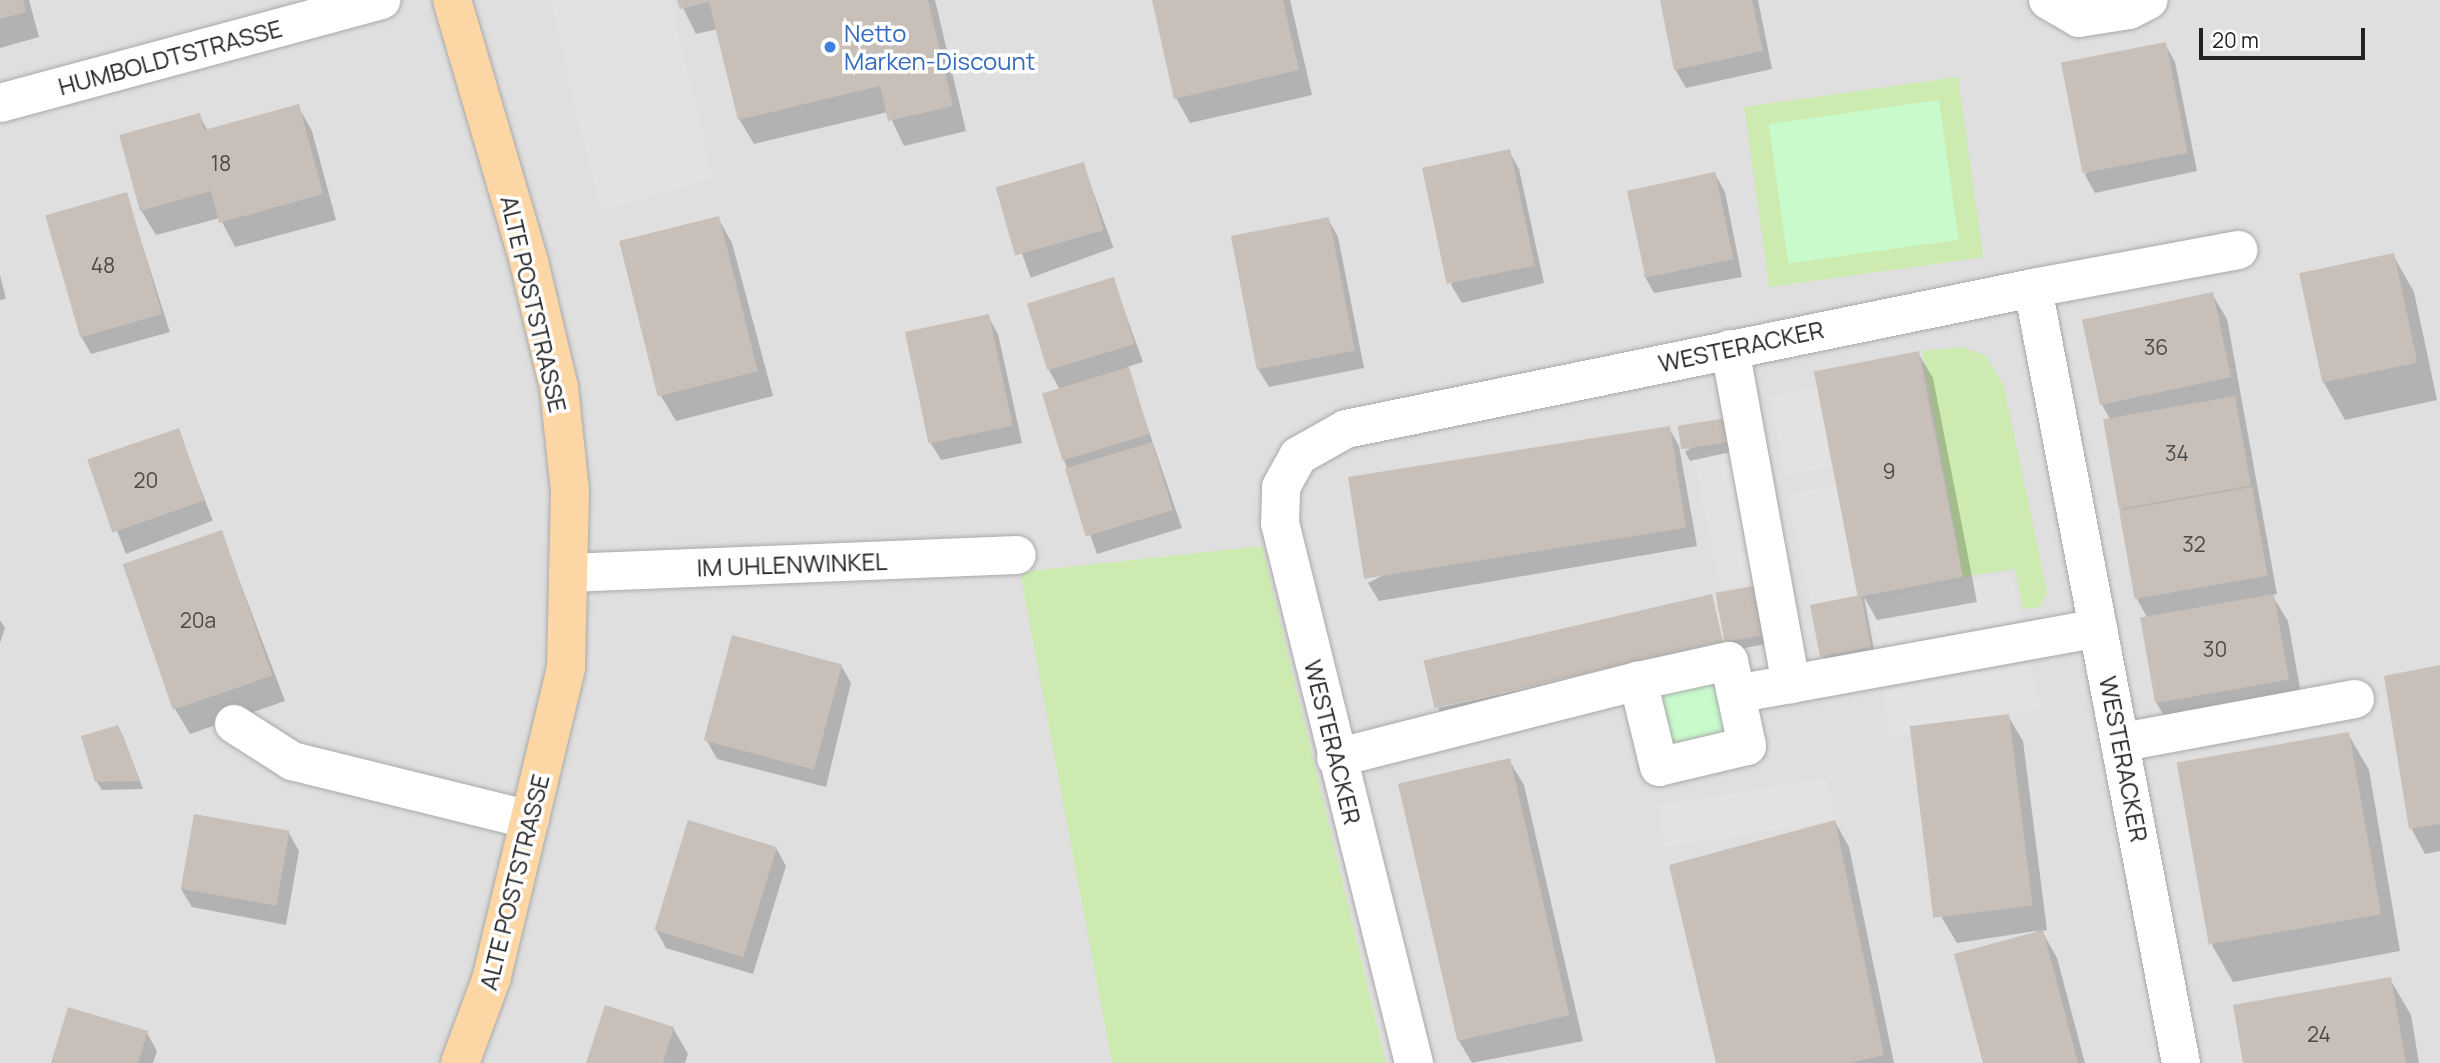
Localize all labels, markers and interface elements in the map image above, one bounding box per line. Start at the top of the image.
street label: HUMBOLDTSTRASSE [55,13,285,101]
scale bar [2202,14,2368,58]
place label: Netto Marken-Discount [844,19,1035,75]
text: 20 m [2212,26,2259,54]
marker: Netto Marken-Discount [822,39,838,55]
house number: 18 [211,150,231,176]
street label: ALTE POSTSTRASSE [495,193,573,415]
house number: 48 [91,252,115,278]
street label: WESTERACKER [1656,314,1826,378]
house number: 36 [2144,334,2168,360]
house number: 34 [2165,440,2189,466]
house number: 9 [1882,458,1896,484]
house number: 20 [134,467,158,493]
house number: 32 [2182,531,2206,557]
street label: IM UHLENWINKEL [696,546,888,582]
house number: 20a [180,607,216,633]
house number: 30 [2203,636,2227,662]
street label: WESTERACKER [1299,657,1367,827]
street label: WESTERACKER [2094,674,2154,844]
street label: ALTE POSTSTRASSE [473,771,555,993]
house number: 24 [2307,1021,2331,1047]

